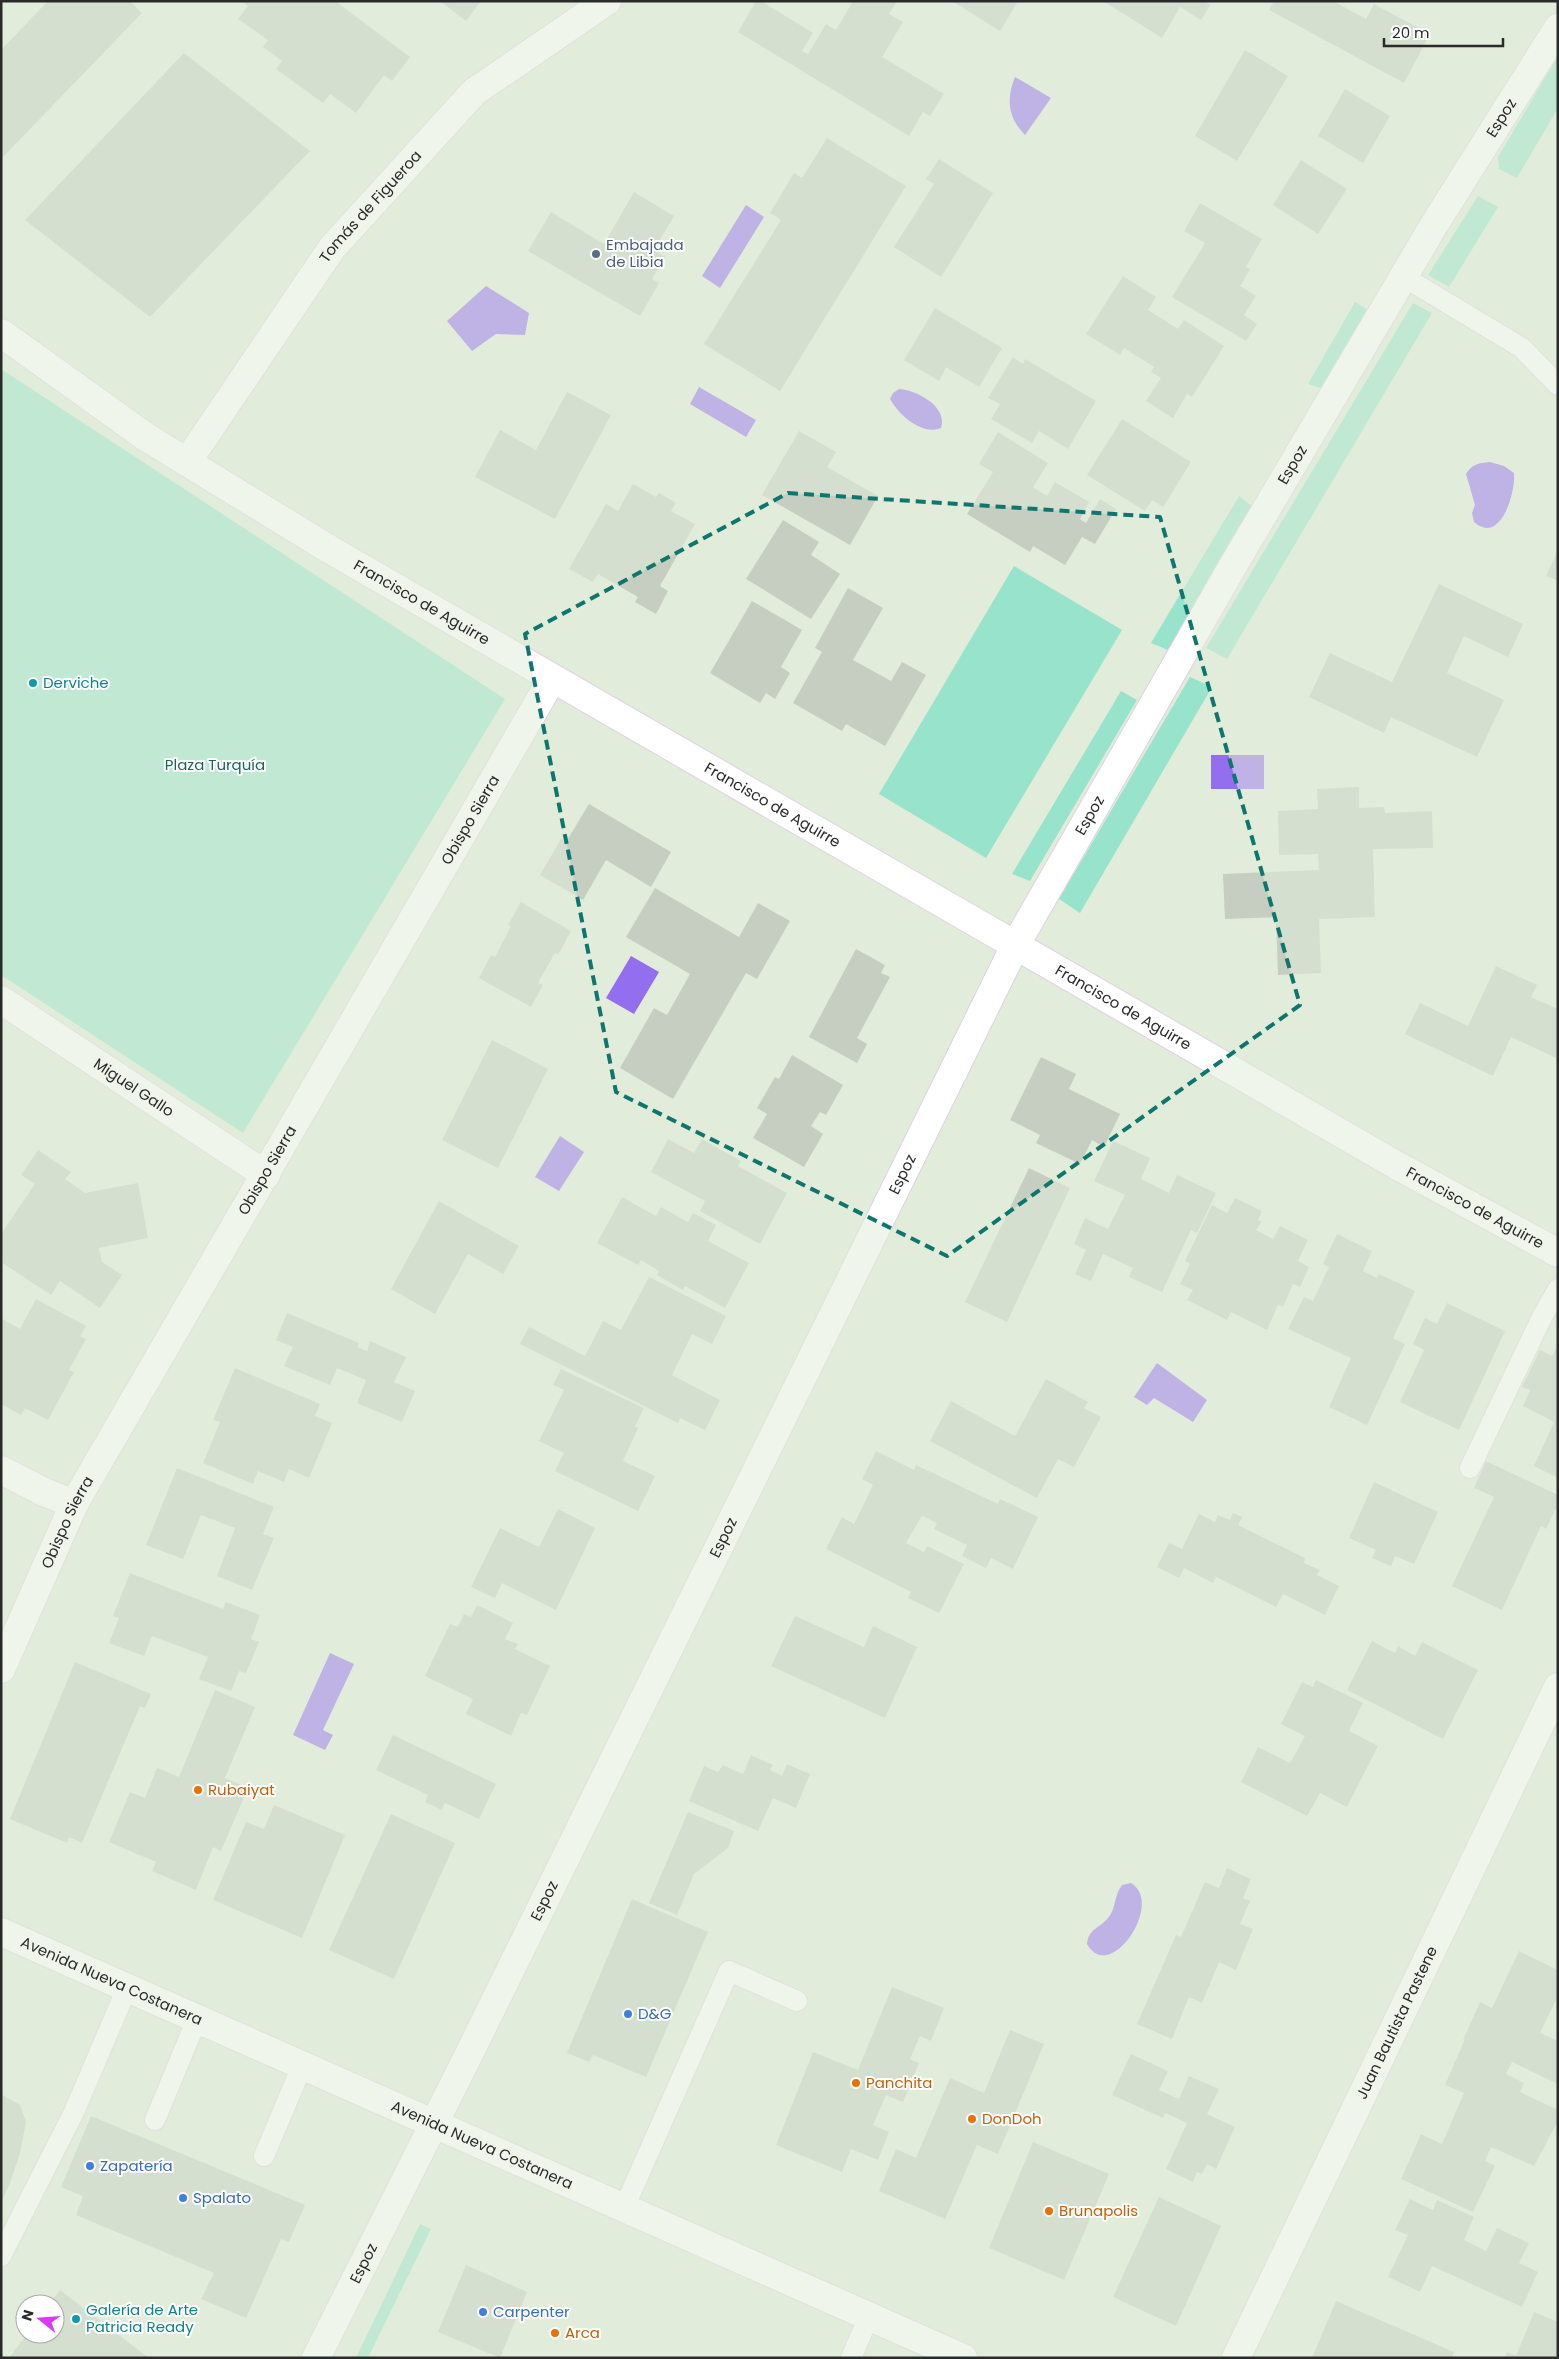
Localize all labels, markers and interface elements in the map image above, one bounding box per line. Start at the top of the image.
scale bar [1384,15,1503,47]
text: 20 m [1392,22,1430,43]
street label: Espoz [1481,94,1521,141]
street label: Tomás de Figueroa [314,145,426,267]
place label: Embajada de Libia [606,234,684,272]
marker: Embajada de Libia [590,248,602,260]
street label: Espoz [1272,441,1312,488]
street label: Francisco de Aguirre [350,555,494,650]
place label: Derviche [43,672,109,693]
marker: Derviche [27,677,39,689]
park label: Plaza Turquía [165,754,265,775]
street label: Francisco de Aguirre [701,757,845,852]
street label: Obispo Sierra [436,771,504,868]
street label: Espoz [1070,792,1109,839]
street label: Francisco de Aguirre [1052,959,1195,1055]
street label: Miguel Gallo [90,1053,178,1121]
street label: Obispo Sierra [233,1121,301,1219]
street label: Espoz [883,1150,921,1198]
street label: Francisco de Aguirre [1403,1162,1548,1253]
street label: Obispo Sierra [36,1472,98,1572]
street label: Espoz [704,1514,742,1561]
place label: Rubaiyat [208,1779,275,1800]
marker: Rubaiyat [192,1784,204,1796]
street label: Espoz [525,1877,563,1924]
street label: Avenida Nueva Costanera [18,1931,206,2030]
street label: Juan Bautista Pastene [1351,1942,1442,2102]
place label: D&G [638,2003,672,2024]
marker: D&G [622,2008,634,2020]
place label: Panchita [866,2072,932,2093]
marker: Panchita [850,2077,862,2089]
street label: Avenida Nueva Costanera [388,2095,576,2194]
place label: DonDoh [982,2108,1042,2129]
marker: DonDoh [966,2113,978,2125]
place label: Zapatería [100,2155,173,2176]
marker: Zapatería [84,2160,96,2172]
place label: Spalato [193,2187,251,2208]
marker: Spalato [177,2192,189,2204]
place label: Brunapolis [1059,2200,1138,2221]
marker: Brunapolis [1043,2205,1055,2217]
street label: Espoz [344,2239,382,2287]
north arrow [15,2294,65,2344]
place label: Galería de Arte Patricia Ready [86,2299,198,2337]
place label: Carpenter [493,2301,570,2322]
marker: Carpenter [477,2306,489,2318]
text: N [16,2307,39,2323]
marker: Galería de Arte Patricia Ready [70,2313,82,2325]
place label: Arca [565,2322,600,2343]
marker: Arca [549,2327,561,2339]

